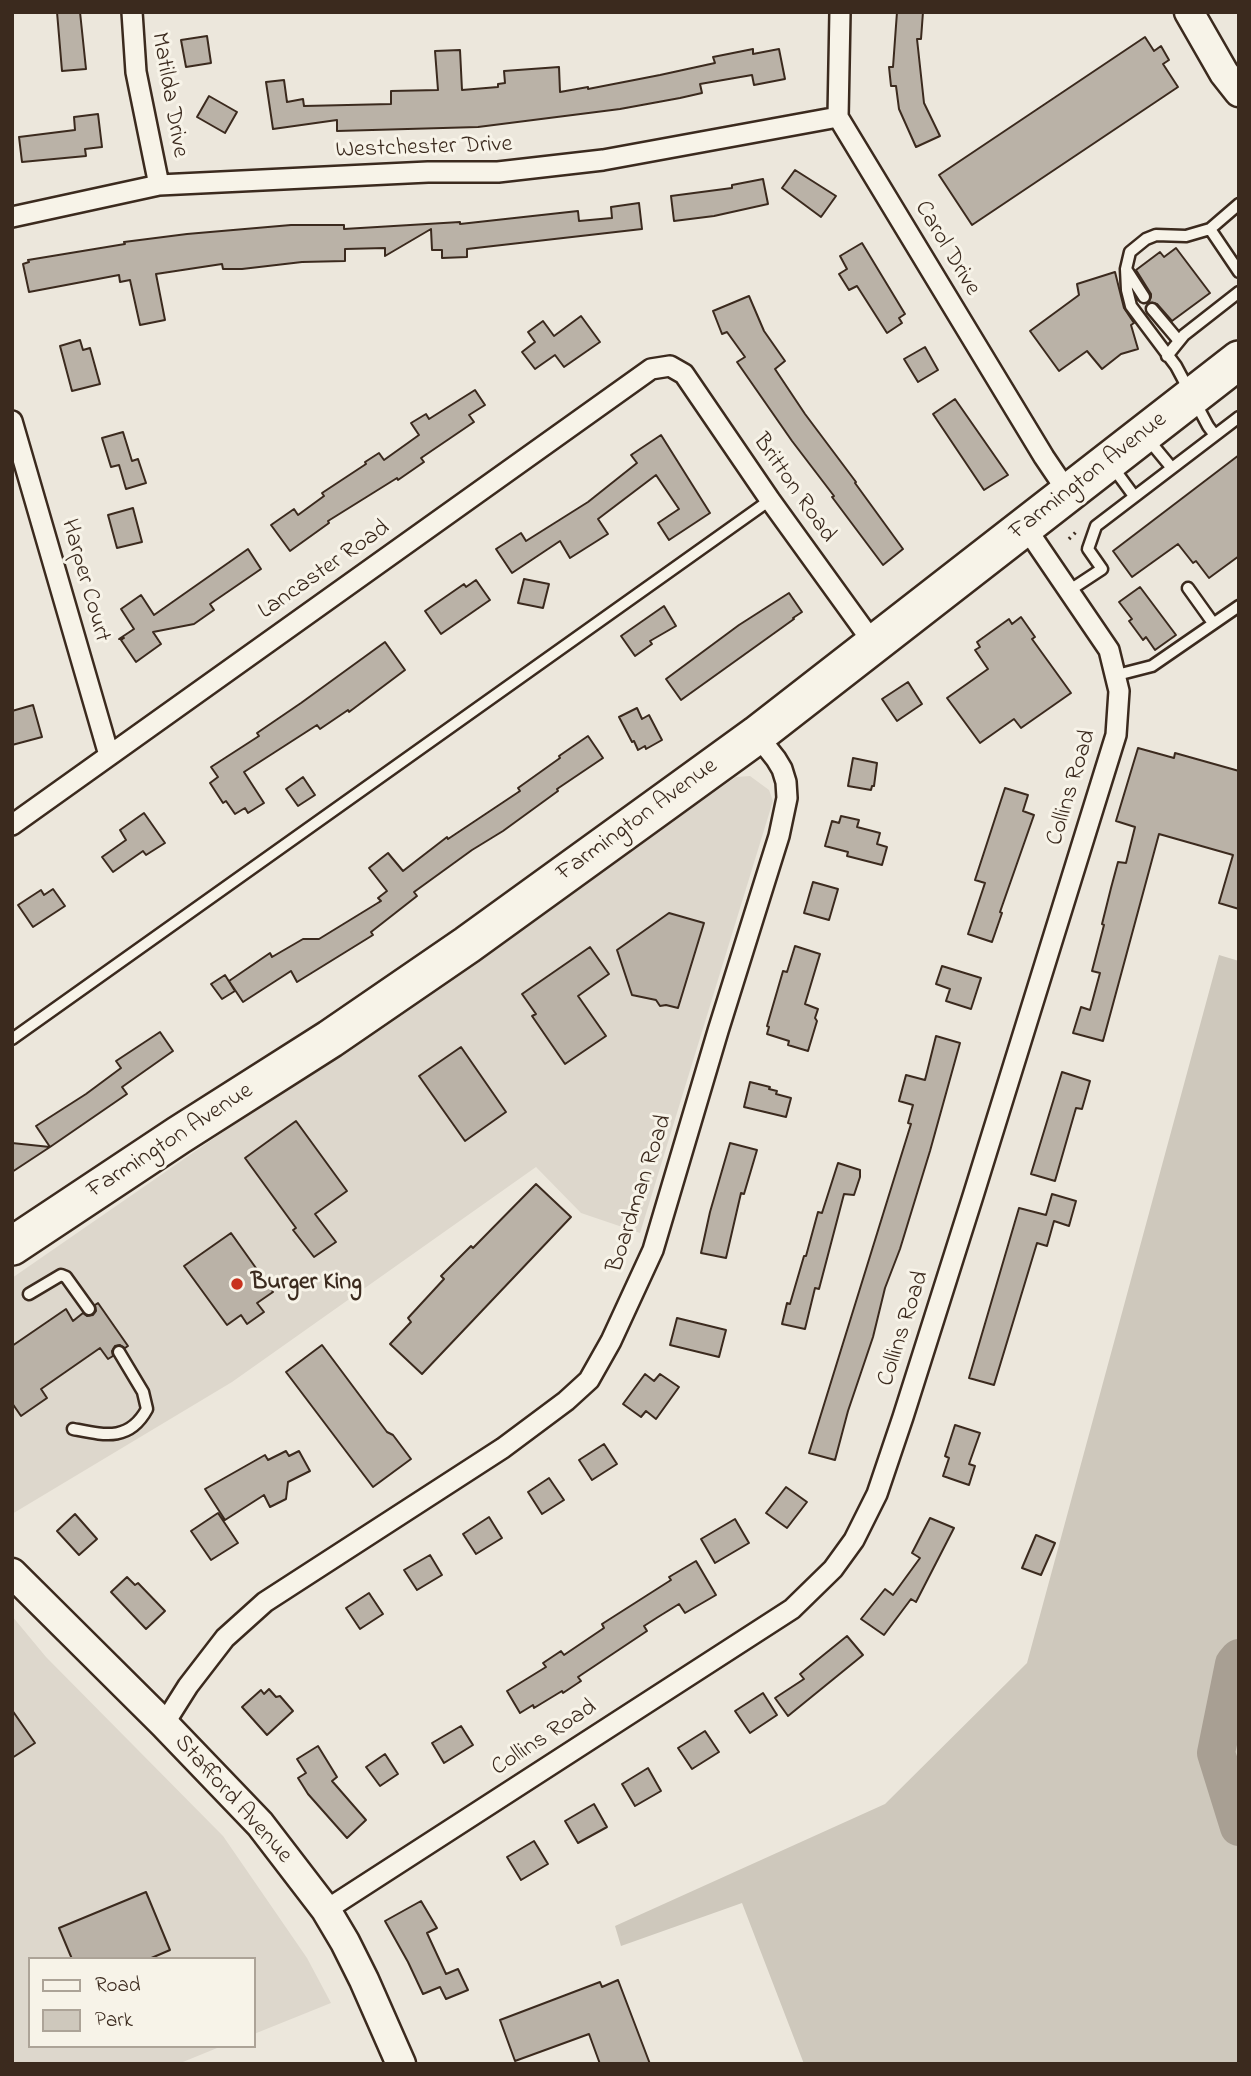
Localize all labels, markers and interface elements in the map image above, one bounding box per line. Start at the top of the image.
street label: Matilda Drive [143,30,193,160]
street label: Westchester Drive [335,132,513,166]
street label: Carol Drive [906,196,986,302]
street label: Farmington Avenue [1005,407,1173,547]
street label: Britton Road [745,429,841,549]
street label: Lancaster Road [254,515,396,627]
street label: Harper Court [53,516,115,646]
street label: Collins Road [1042,727,1104,849]
street label: Farmington Avenue [552,753,724,889]
street label: Farmington Avenue [83,1078,259,1206]
street label: Boardman Road [602,1111,680,1277]
street label: Collins Road [873,1268,937,1390]
place label: Burger King [251,1270,362,1298]
marker: Burger King [229,1276,245,1292]
street label: Collins Road [487,1694,603,1784]
street label: Stafford Avenue [167,1730,297,1870]
legend [28,1957,256,2048]
text: Road [95,1971,141,2001]
text: Park [95,2006,133,2036]

